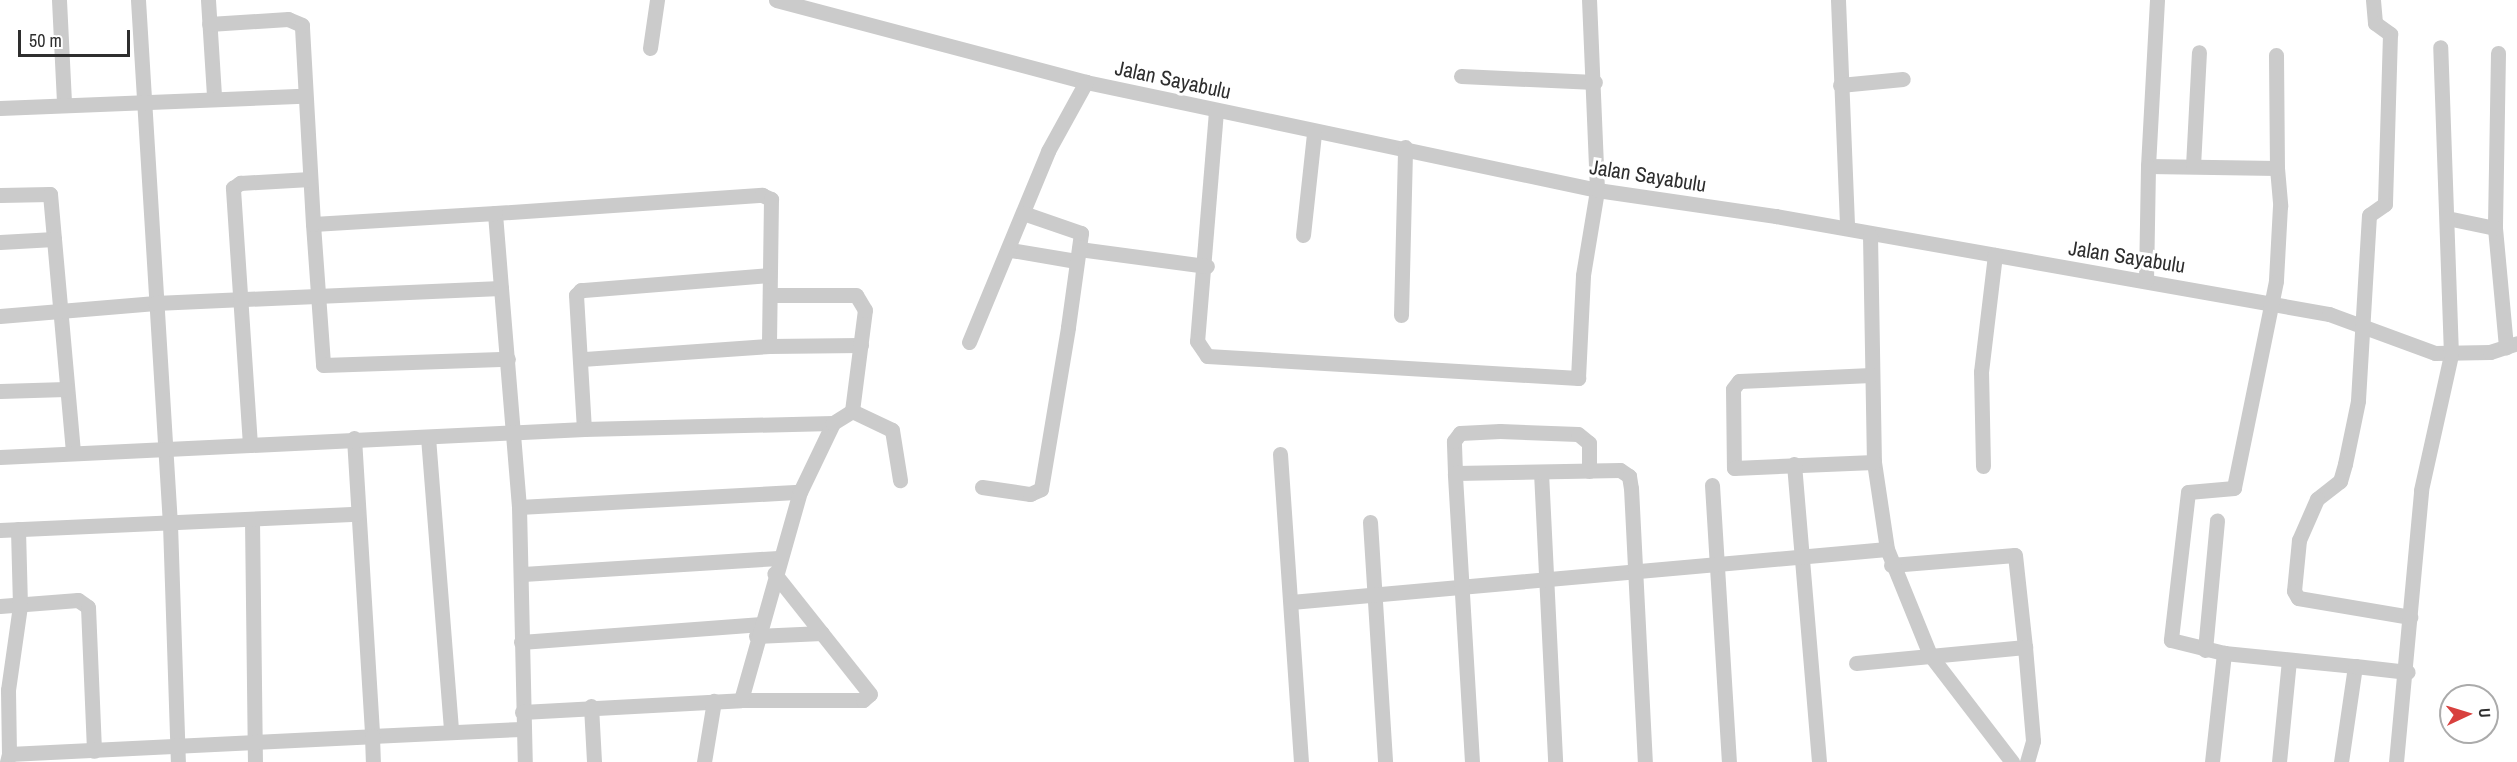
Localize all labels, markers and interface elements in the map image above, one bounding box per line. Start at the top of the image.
scale bar [21,18,134,56]
text: 50 m [29,28,62,53]
street label: Jalan Sayabulu [1113,55,1233,105]
street label: Jalan Sayabulu [1588,154,1708,198]
street label: Jalan Sayabulu [2067,235,2187,279]
north arrow [2439,684,2499,744]
text: U [2474,707,2496,718]

